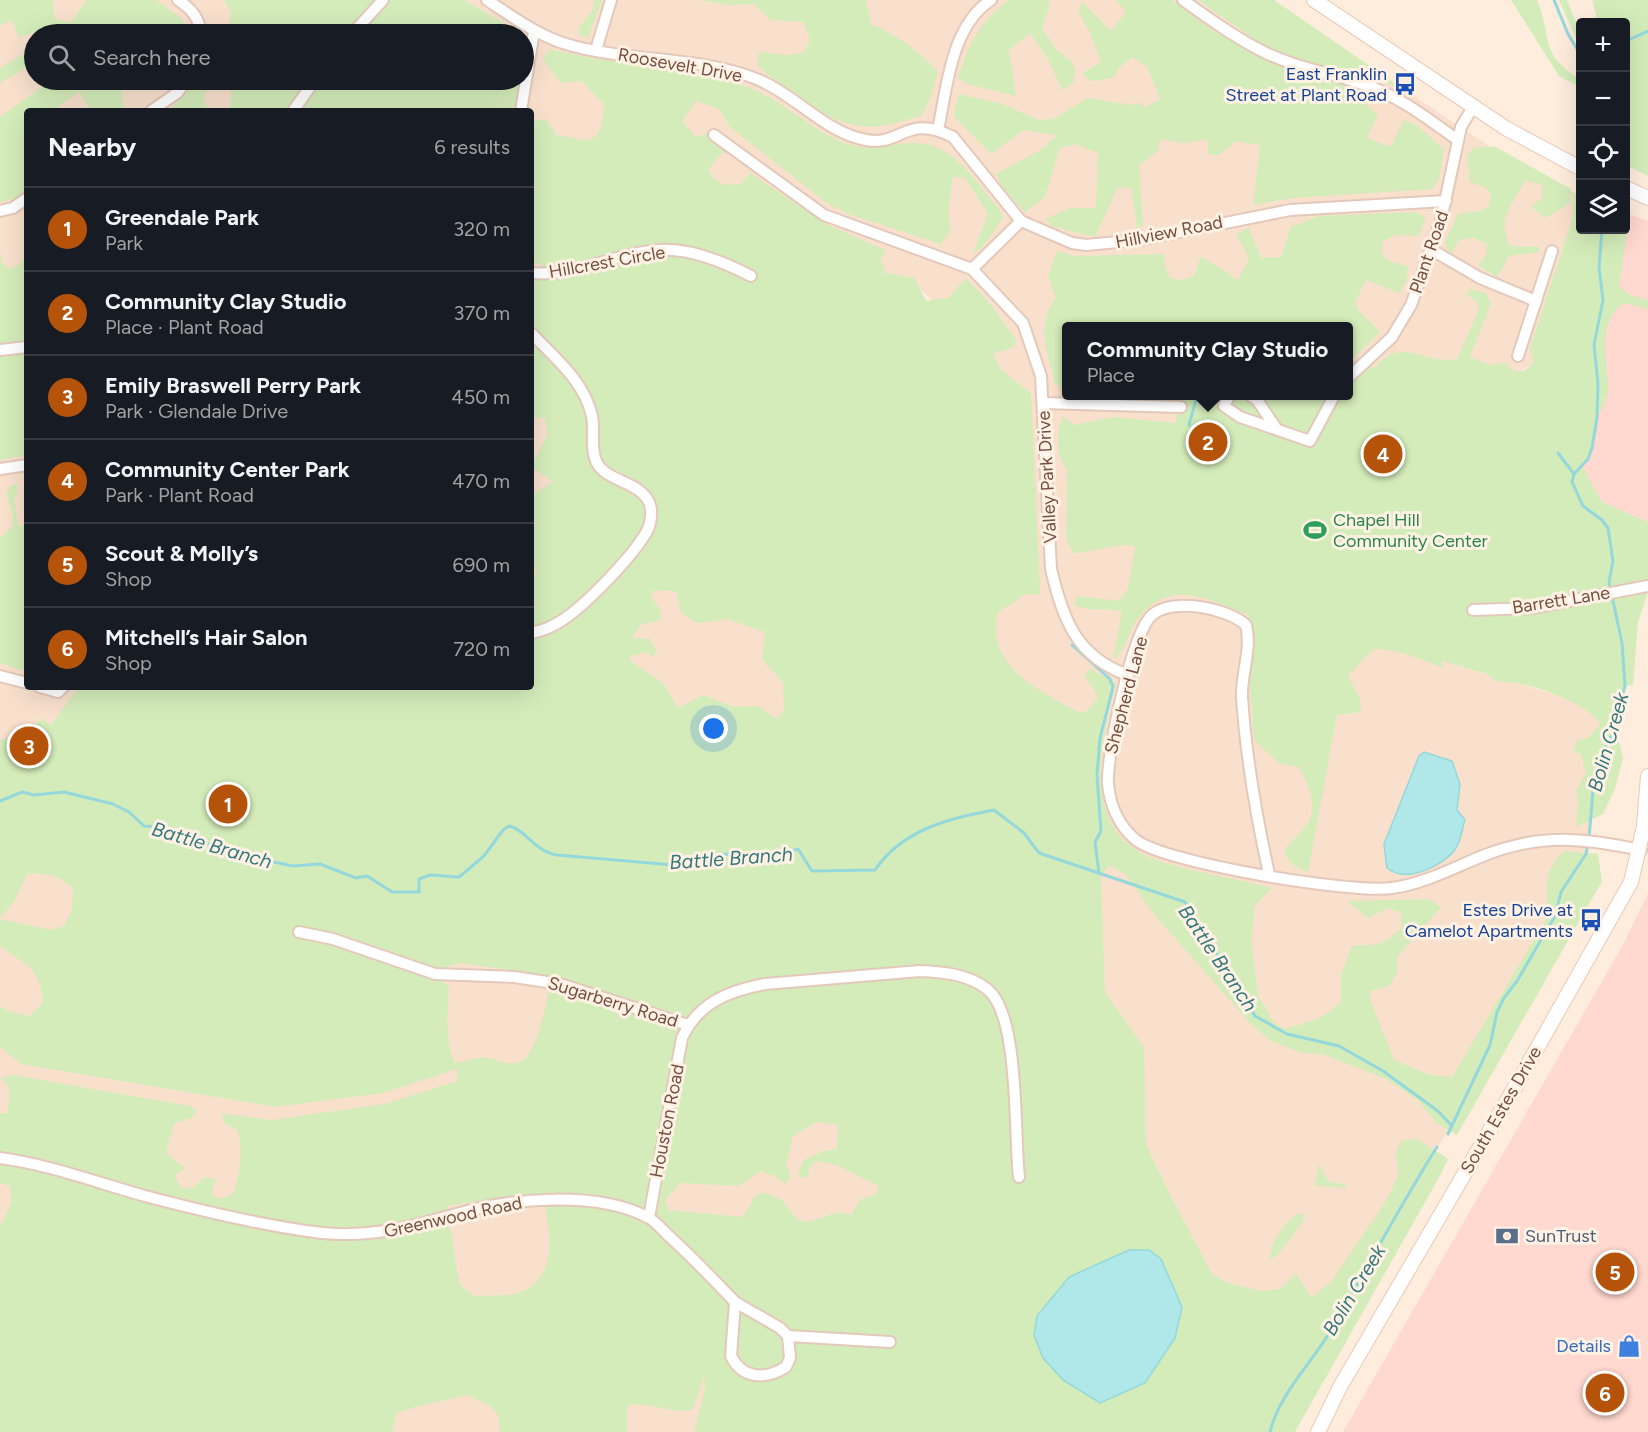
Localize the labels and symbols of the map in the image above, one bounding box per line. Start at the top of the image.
street label: Roosevelt Drive [616,43,744,87]
place label: East Franklin Street at Plant Road [1225,63,1387,106]
bus stop icon: East Franklin Street at Plant Road [1392,71,1418,97]
street label: Plant Road [1405,208,1453,296]
street label: Hillview Road [1114,211,1224,253]
street label: Hillcrest Circle [547,241,667,283]
street label: Valley Park Drive [1033,410,1061,544]
pin: 2 [1188,420,1228,464]
pin: 4 [1364,432,1402,476]
place label: Chapel Hill Community Center [1333,509,1488,552]
sports icon: Chapel Hill Community Center [1302,517,1328,543]
street label: Barrett Lane [1511,581,1612,619]
street label: Shepherd Lane [1100,634,1152,756]
water label: Bolin Creek [1582,688,1634,794]
your location [699,714,728,743]
pin: 3 [9,724,48,768]
pin: 1 [208,782,248,826]
water label: Battle Branch [149,816,275,874]
water label: Battle Branch [668,842,794,874]
place label: Estes Drive at Camelot Apartments [1405,899,1573,942]
water label: Battle Branch [1173,900,1263,1016]
bus stop icon: Estes Drive at Camelot Apartments [1578,907,1604,933]
street label: Sugarberry Road [545,972,681,1032]
street label: South Estes Drive [1456,1042,1546,1177]
street label: Houston Road [645,1062,689,1180]
street label: Greenwood Road [382,1192,524,1242]
bank icon: SunTrust [1494,1223,1520,1249]
place label: SunTrust [1525,1225,1597,1247]
water label: Bolin Creek [1317,1239,1391,1340]
pin: 5 [1596,1250,1634,1294]
shop icon: Details [1616,1333,1642,1359]
place label: Details [1556,1335,1611,1357]
pin: 6 [1586,1370,1624,1416]

